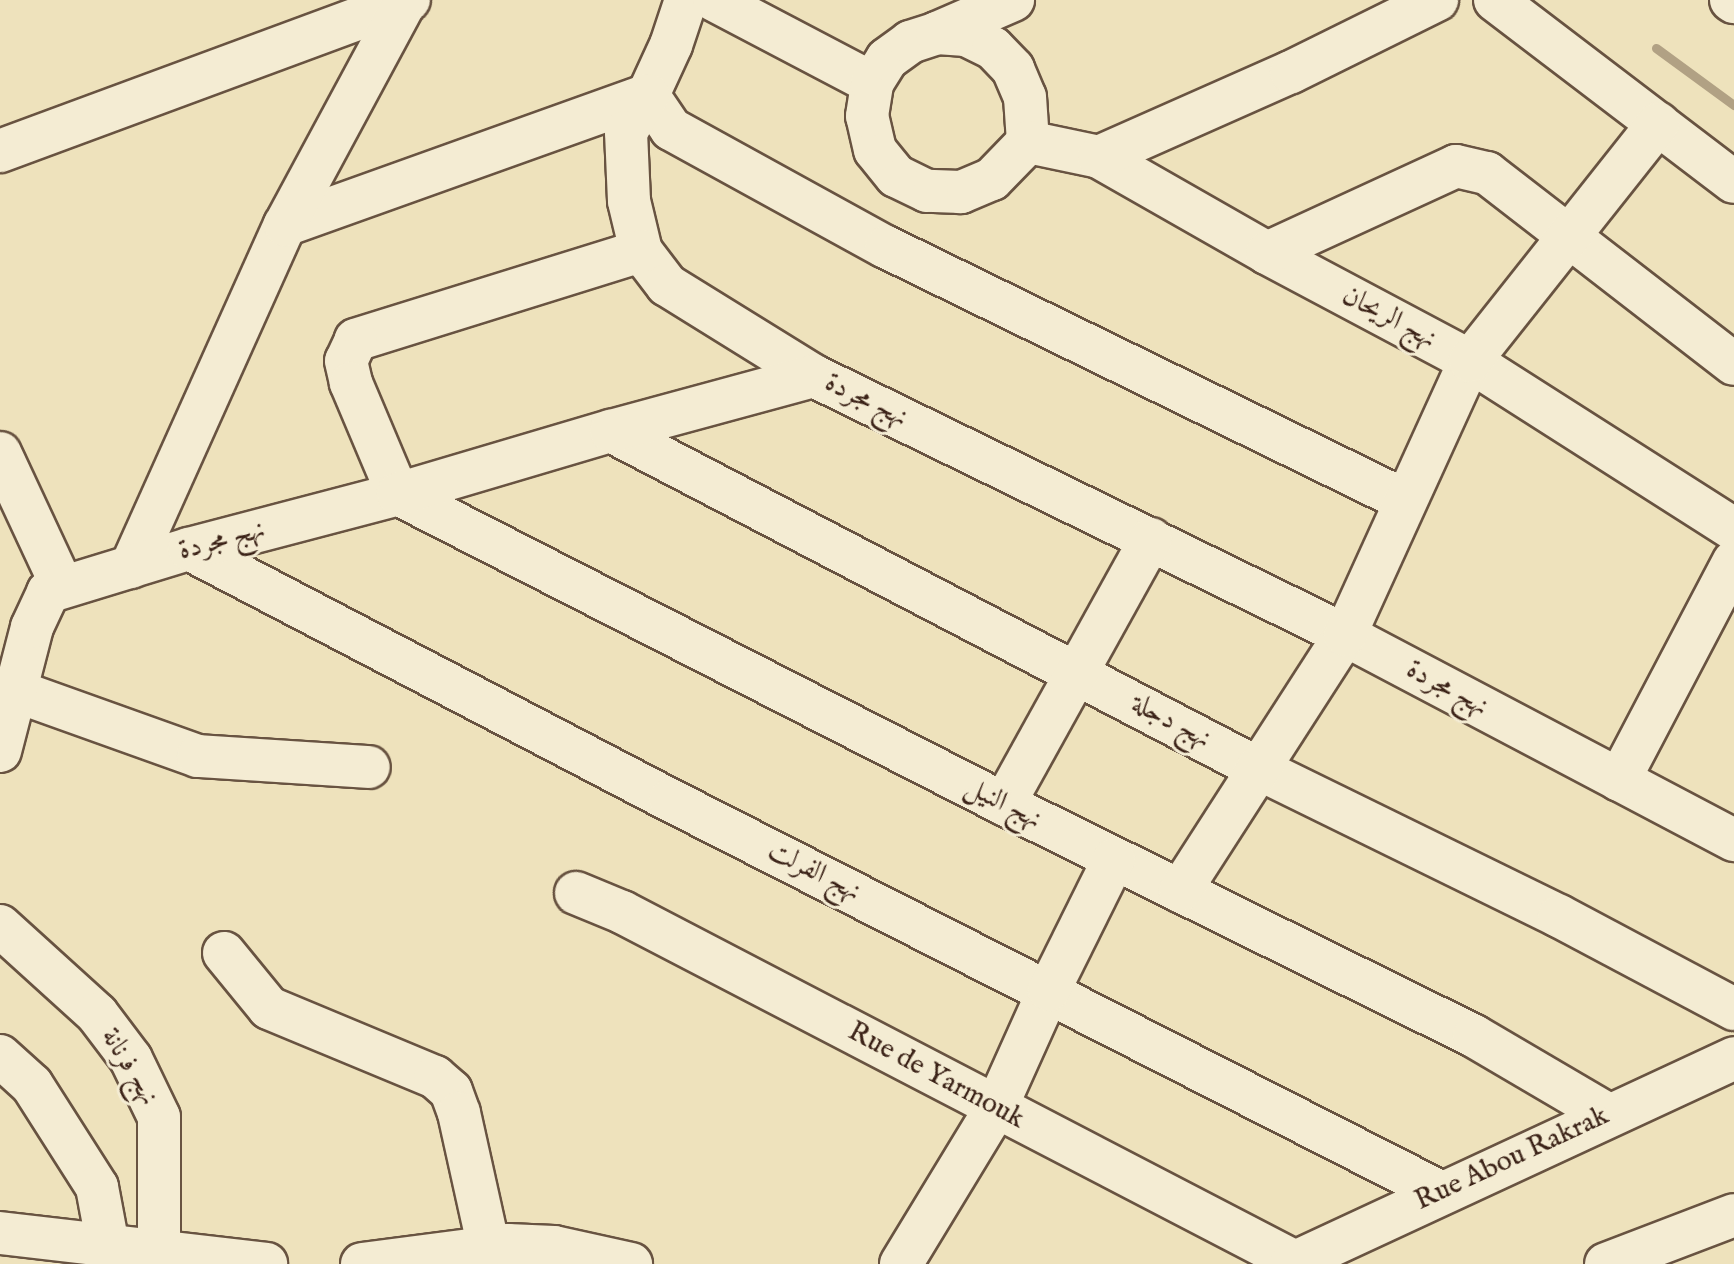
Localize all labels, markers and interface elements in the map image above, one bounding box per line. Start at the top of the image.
street label: نهج الريحان [1336,279,1442,357]
street label: نهج مجردة [819,367,913,435]
street label: نهج مجردة [175,513,269,569]
street label: نهج مجردة [1400,653,1494,725]
street label: نهج دجلة [1126,687,1216,757]
street label: نهج النيل [959,771,1047,837]
street label: نهج الفرلت [762,834,866,910]
street label: Rue de Yarmouk [842,1015,1030,1137]
street label: نهج فرنانة [93,1022,165,1112]
street label: Rue Abou Rakrak [1410,1099,1614,1219]

